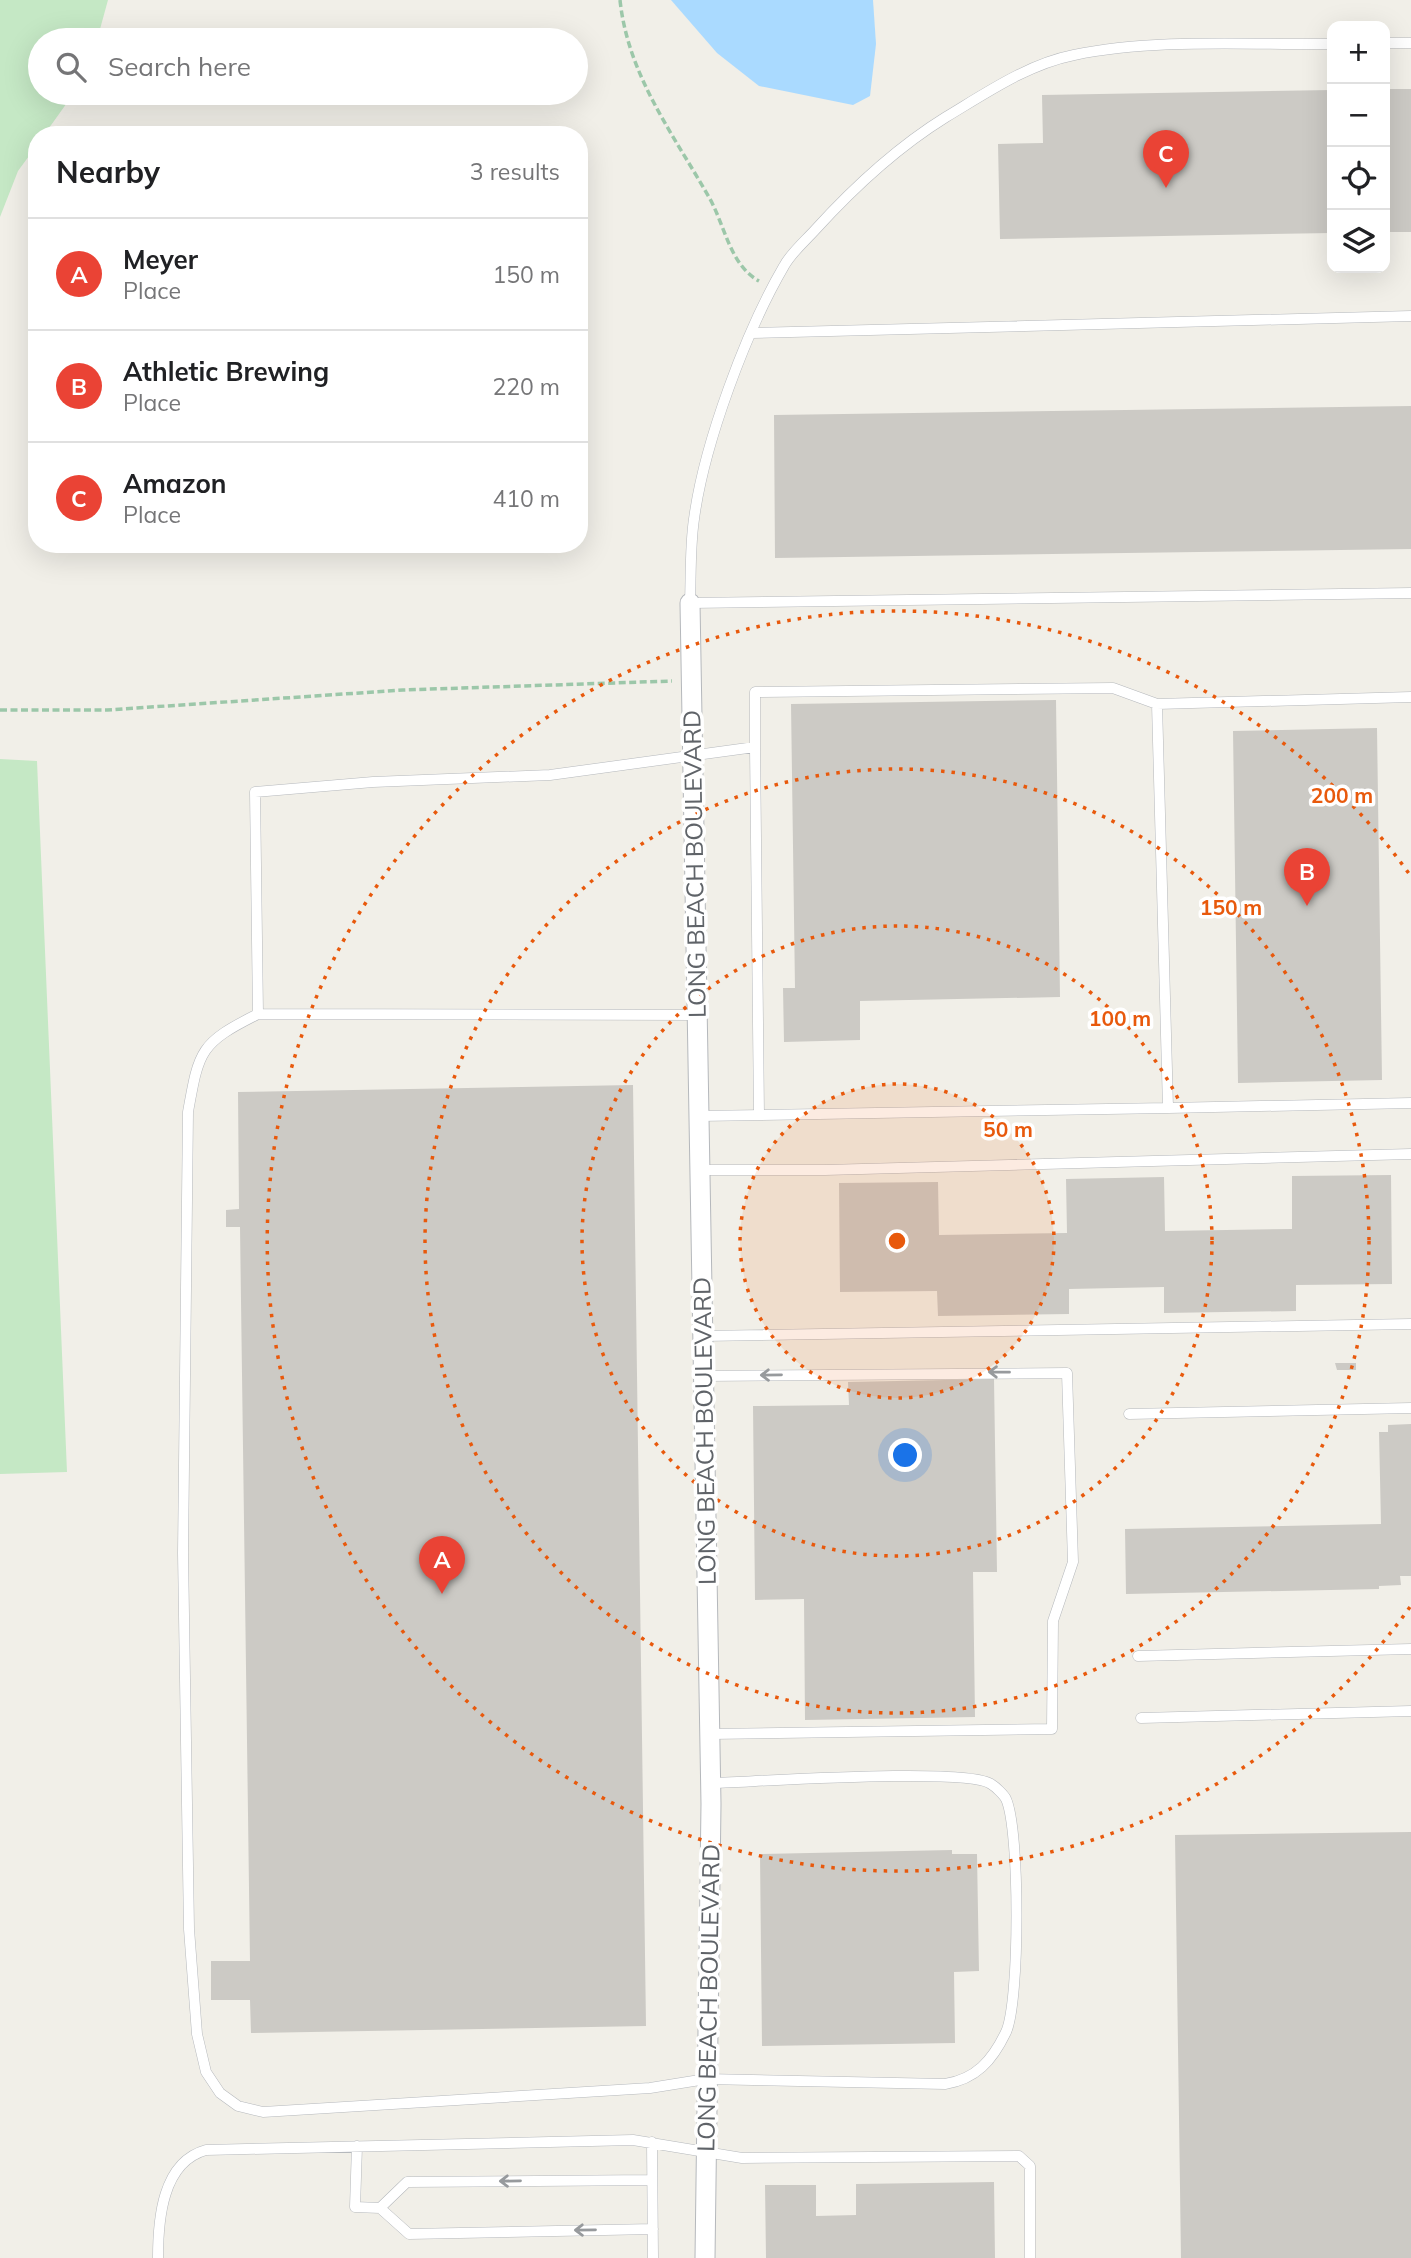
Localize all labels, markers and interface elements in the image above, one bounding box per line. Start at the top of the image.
map controls [1327,21,1390,273]
button: + [1327,21,1390,84]
search box [28,28,588,105]
icon: search [52,48,90,86]
text: Search here [108,50,251,83]
button: − [1327,84,1390,147]
pin: C [1143,130,1189,188]
button: locate [1327,147,1390,210]
text: Nearby [56,153,160,191]
text: 3 results [470,157,560,186]
button: layers [1327,210,1390,273]
text: Meyer [123,243,198,276]
text: A [70,260,88,289]
text: 150 m [492,260,560,289]
text: Place [123,276,181,305]
text: Athletic Brewing [123,355,329,388]
text: B [71,372,87,401]
text: 220 m [492,372,560,401]
text: Place [123,388,181,417]
text: Amazon [123,467,226,500]
text: C [71,484,87,513]
text: 410 m [492,484,560,513]
text: Place [123,500,181,529]
street label: LONG BEACH BOULEVARD [676,710,712,1018]
text: 200 m [1311,782,1373,808]
pin: B [1284,848,1330,906]
text: 150 m [1200,894,1262,920]
text: 100 m [1089,1005,1151,1031]
text: 50 m [983,1116,1033,1142]
centre of rings [885,1229,909,1253]
street label: LONG BEACH BOULEVARD [686,1277,722,1585]
one-way arrow [988,1365,1011,1378]
one-way arrow [760,1368,783,1382]
your location [888,1438,922,1472]
pin: A [419,1536,465,1594]
street label: LONG BEACH BOULEVARD [690,1844,726,2152]
one-way arrow [499,2174,522,2188]
one-way arrow [573,2223,596,2237]

